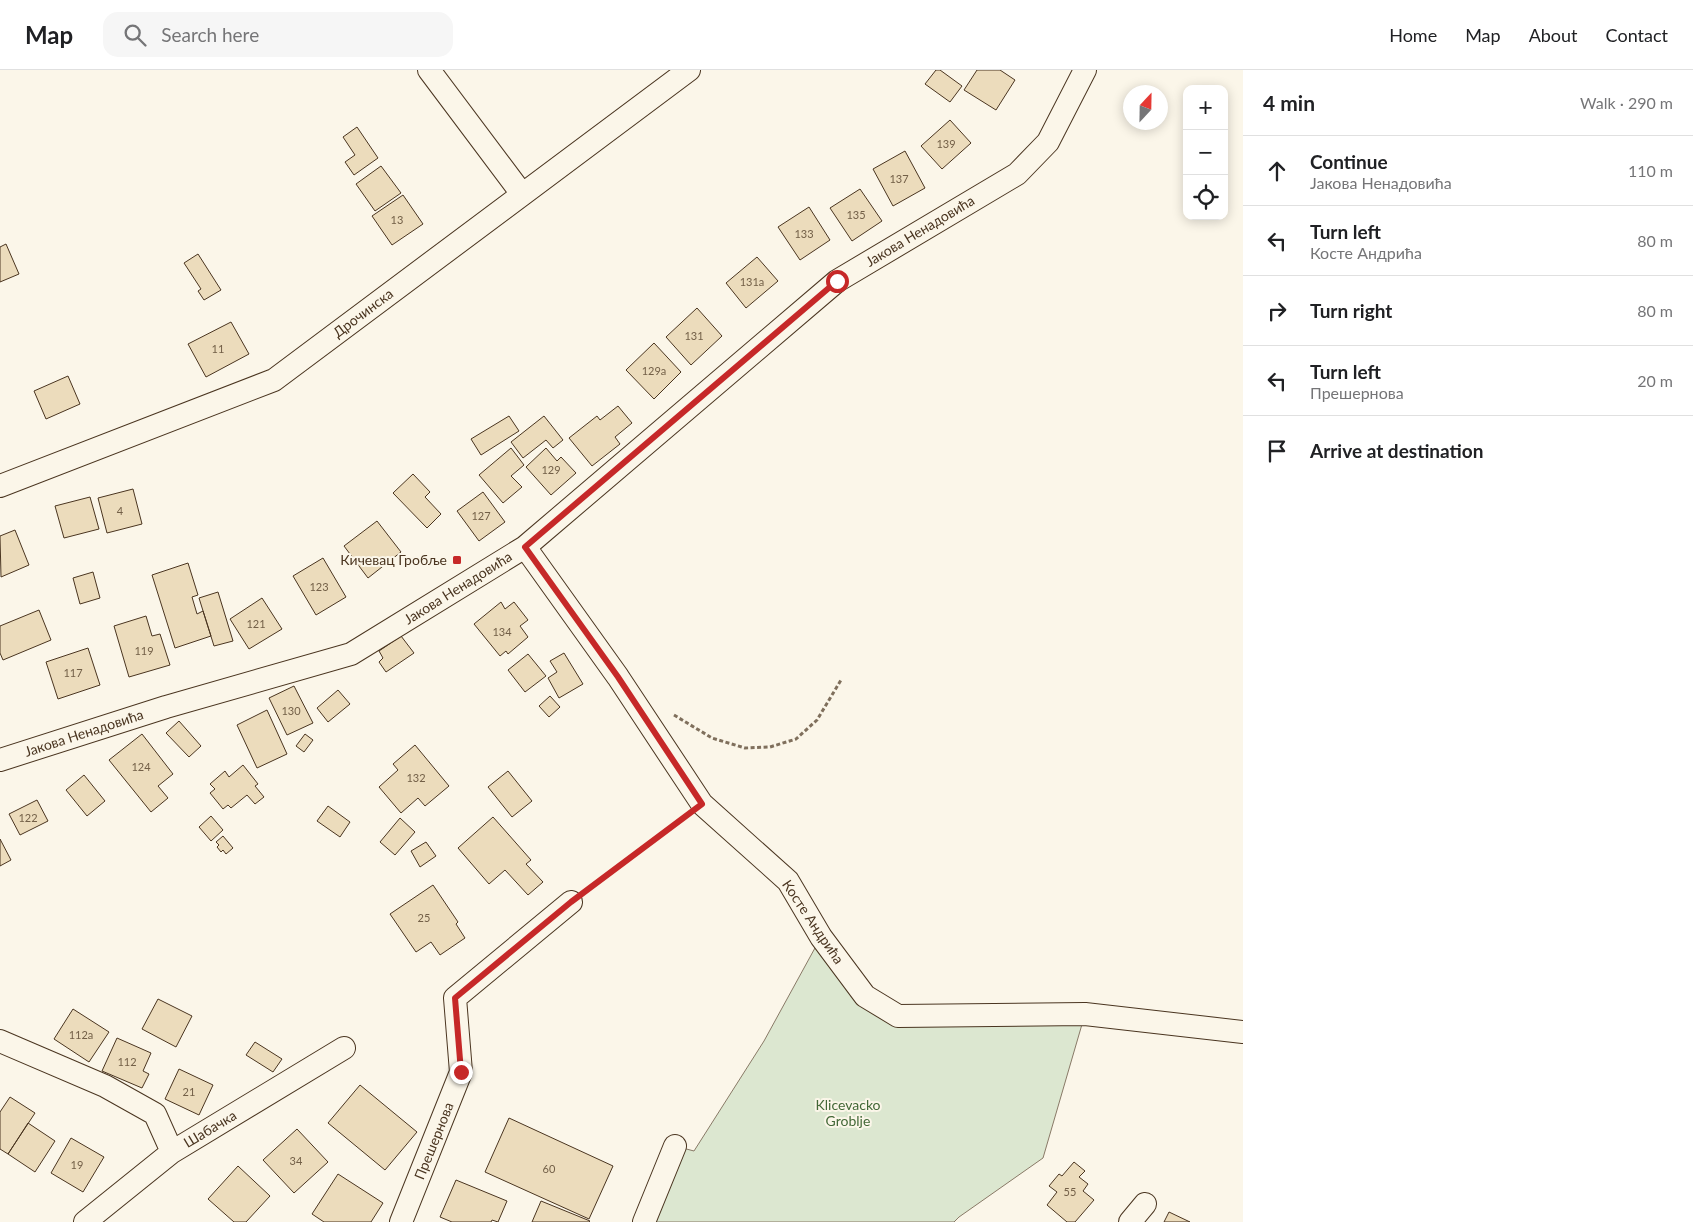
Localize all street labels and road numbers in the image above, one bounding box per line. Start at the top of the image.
street label: Јакова Ненадовића [862,191,977,270]
street label: Дрочинска [329,285,396,341]
street label: Јакова Ненадовића [401,548,515,628]
street label: Јакова Ненадовића [22,705,145,760]
street label: Косте Андрића [779,876,848,967]
street label: Прешернова [410,1100,457,1182]
street label: Шабачка [180,1106,239,1151]

